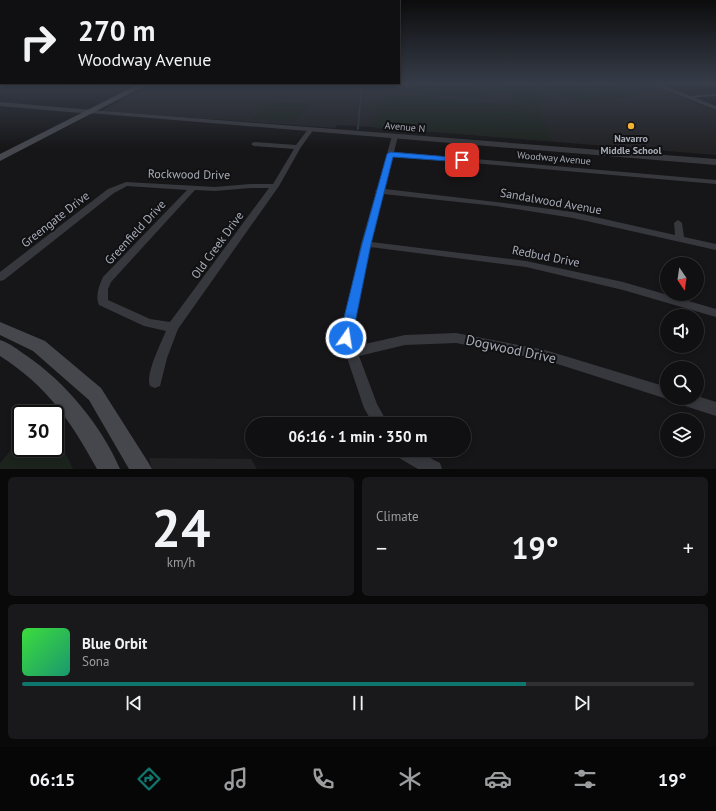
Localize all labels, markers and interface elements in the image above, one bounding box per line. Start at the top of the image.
text: 270 m [78,12,155,49]
icon: right [12,16,64,68]
text: Woodway Avenue [78,48,211,71]
street label: Avenue N [384,119,426,135]
marker: Navarro Middle School [626,121,636,131]
place label: Navarro Middle School [601,132,661,157]
pin [445,143,479,177]
street label: Woodway Avenue [516,148,592,168]
icon: arrive [451,149,473,171]
street label: Rockwood Drive [148,166,230,182]
street label: Sandalwood Avenue [499,185,603,217]
street label: Greengate Drive [18,188,92,250]
street label: Greenfield Drive [101,197,169,267]
street label: Old Creek Drive [188,208,246,282]
street label: Redbud Drive [511,242,581,270]
north arrow [660,257,704,301]
map controls [660,257,704,457]
button: sound [660,309,704,353]
position arrow [325,317,367,359]
street label: Dogwood Drive [464,331,558,367]
button: search [660,361,704,405]
speed limit sign: 30 [12,405,64,457]
button: layers [660,413,704,457]
text: 06:16 · 1 min · 350 m [289,427,427,446]
text: 24 [152,494,210,561]
text: Climate [376,508,419,525]
text: 19° [511,528,559,567]
text: − [376,534,387,562]
text: + [683,534,694,562]
text: km/h [167,554,195,571]
text: Blue Orbit [82,634,147,653]
text: Sona [82,653,109,670]
icon: previous [123,692,145,714]
icon: pause [347,692,369,714]
icon: next [571,692,593,714]
icon: directions [135,765,163,793]
icon: music [222,765,250,793]
icon: phone [309,765,337,793]
icon: climate [396,765,424,793]
icon: car [484,765,512,793]
icon: filters [571,765,599,793]
text: 06:15 [30,768,75,791]
text: 19° [658,768,686,791]

